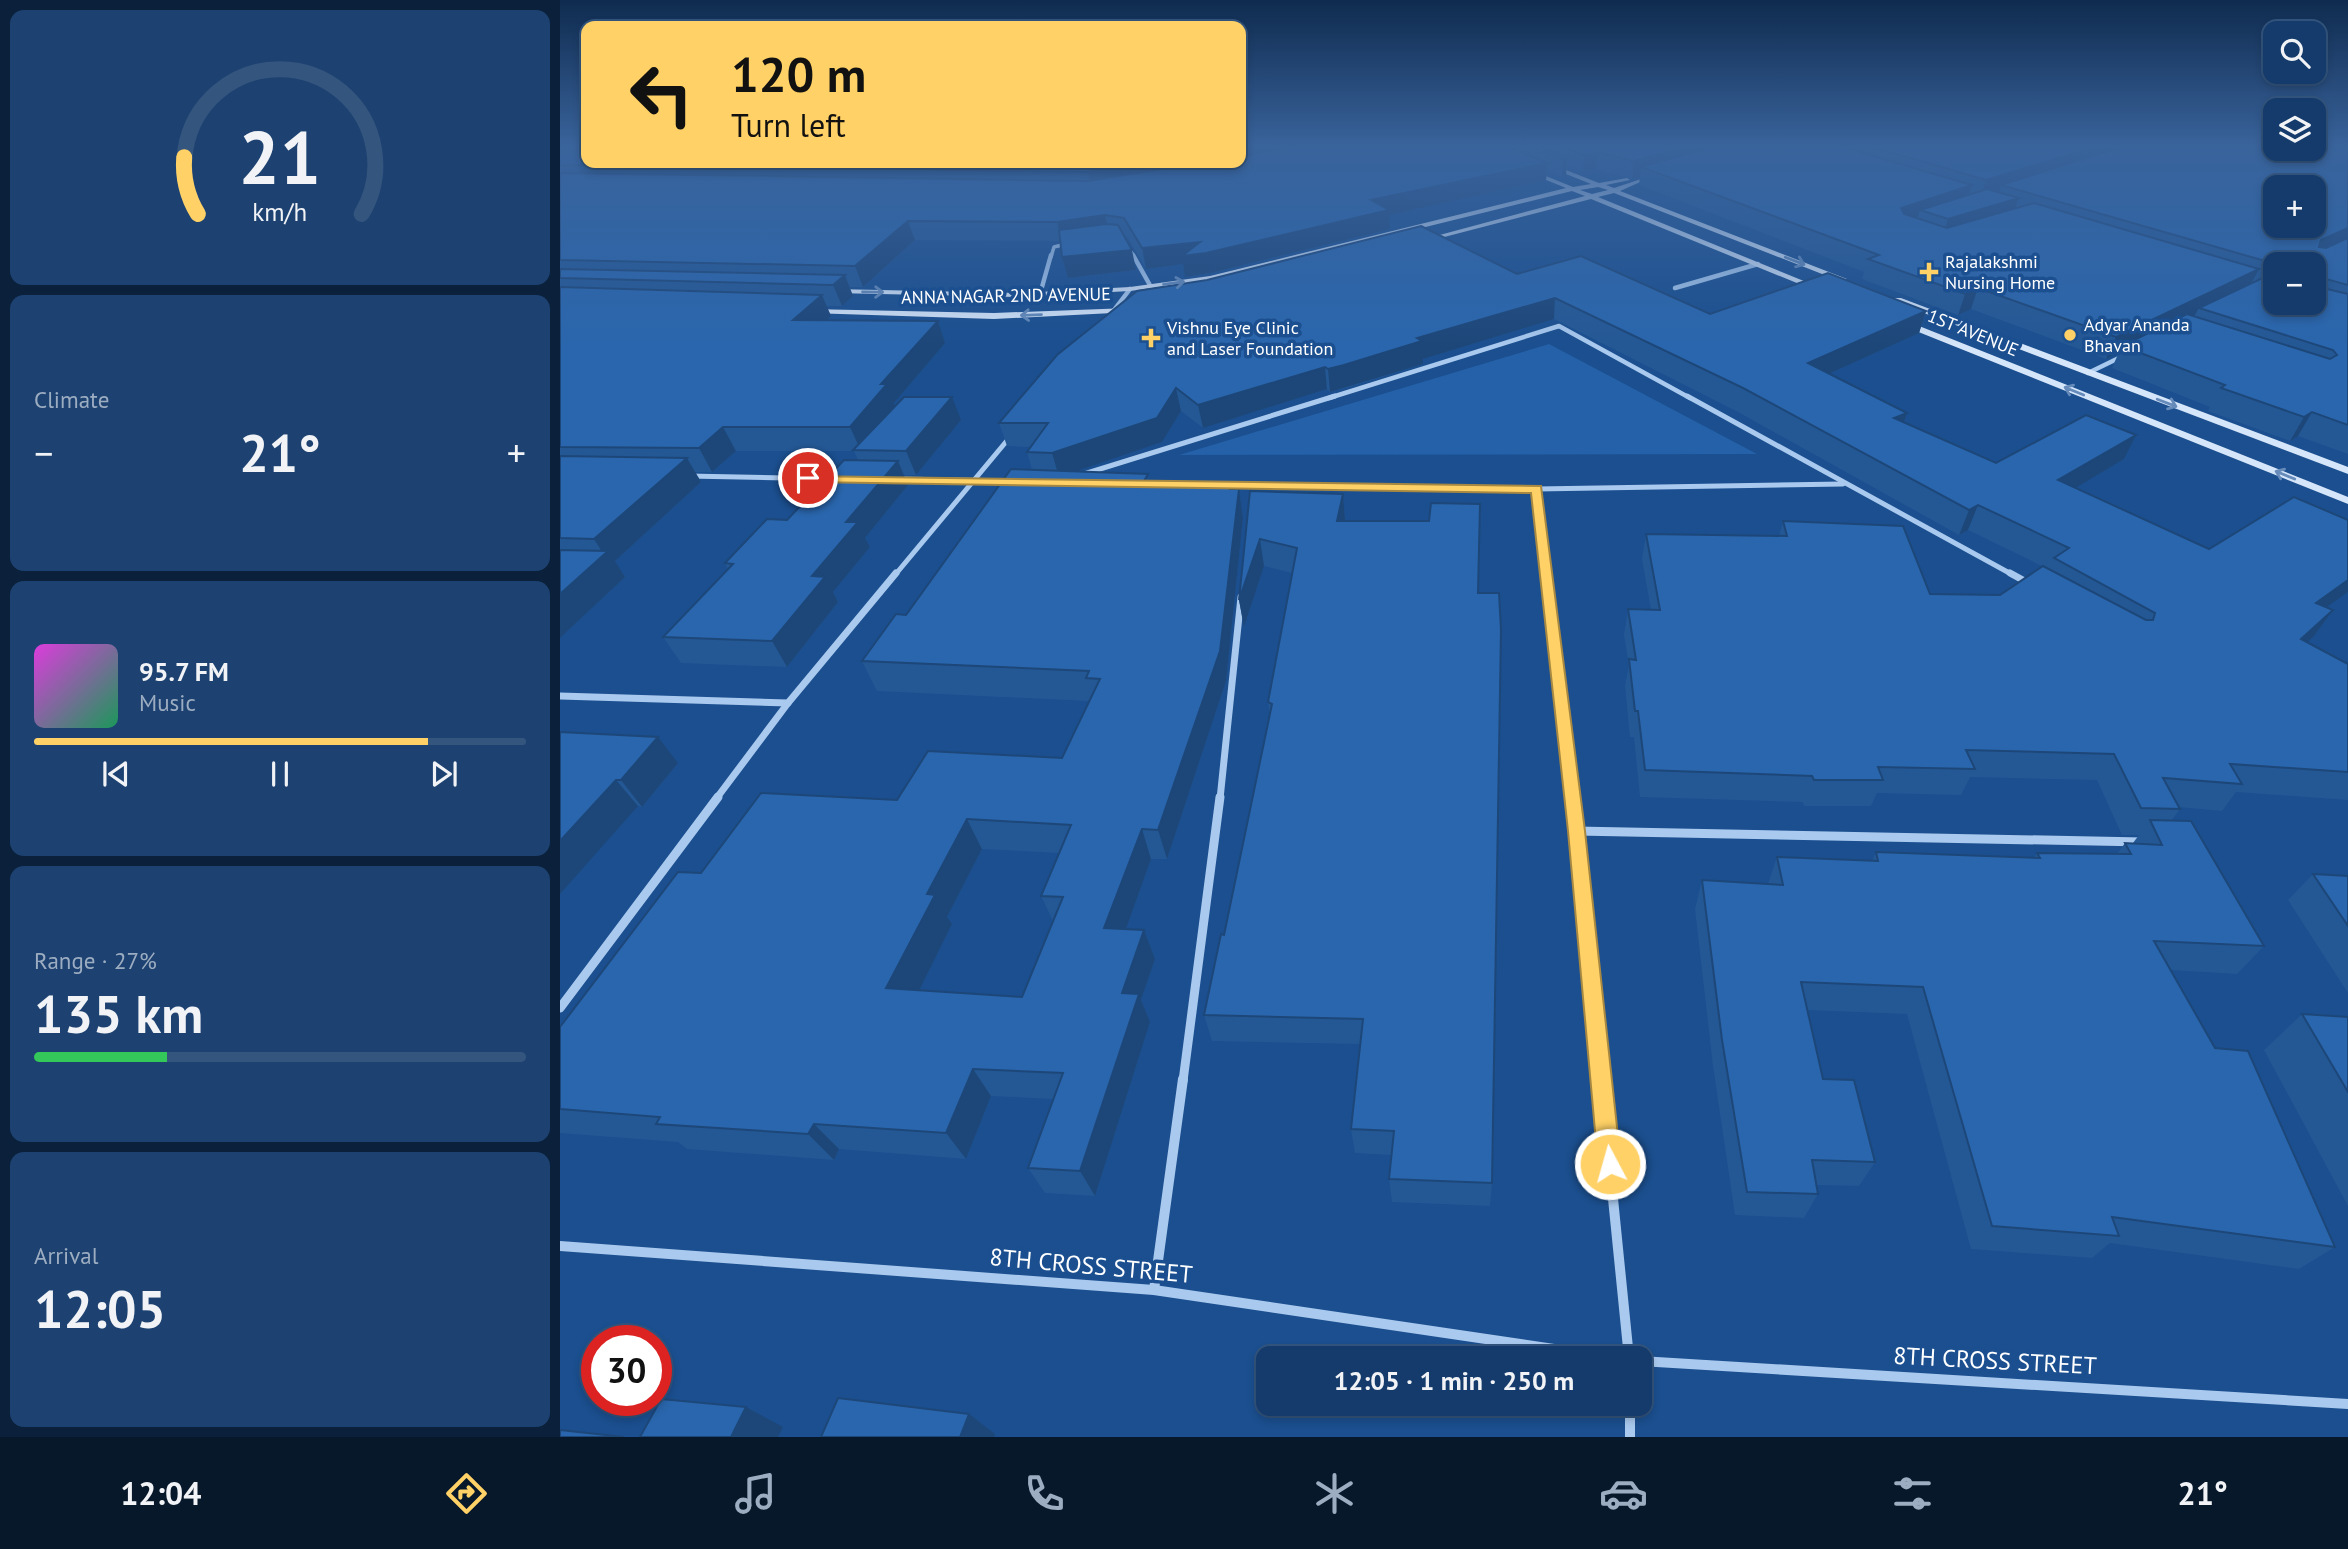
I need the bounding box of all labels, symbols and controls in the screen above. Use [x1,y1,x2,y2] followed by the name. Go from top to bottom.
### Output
[2263,21,2326,315] map controls
[2263,21,2326,84] button: search
[731,42,866,106] text: 120 m
[616,49,707,140] icon: left
[2263,98,2326,161] button: layers
[731,104,846,146] text: Turn left
[239,110,321,204] text: 21
[2263,175,2326,238] button: +
[253,196,307,228] text: km/h
[1945,250,2055,294] place label: Rajalakshmi Nursing Home
[2263,252,2326,315] button: −
[1783,255,1805,268] one-way arrow
[1919,262,1939,282] marker: Rajalakshmi Nursing Home
[1162,277,1184,290] one-way arrow
[901,282,1111,309] street label: ANNA NAGAR 2ND AVENUE
[861,285,884,299] one-way arrow
[1924,304,2022,361] street label: 1ST AVENUE
[1020,309,1043,322] one-way arrow
[2084,313,2190,357] place label: Adyar Ananda Bhavan
[1166,316,1333,360] place label: Vishnu Eye Clinic and Laser Foundation
[2062,327,2078,343] marker: Adyar Ananda Bhavan
[1141,328,1161,348] marker: Vishnu Eye Clinic and Laser Foundation
[2063,383,2085,396] one-way arrow
[34,385,109,414] text: Climate
[2156,398,2178,410] one-way arrow
[239,419,321,486] text: 21°
[34,428,53,477] text: −
[507,428,526,477] text: +
[778,448,838,508] pin
[789,459,827,497] icon: arrive
[2274,468,2296,481] one-way arrow
[139,655,229,688] text: 95.7 FM
[139,688,196,717] text: Music
[97,755,135,793] icon: previous
[261,755,299,793] icon: pause
[425,755,463,793] icon: next
[34,946,157,975] text: Range · 27%
[34,980,203,1047] text: 135 km
[1573,1127,1647,1201] position arrow
[34,1241,98,1270] text: Arrival
[988,1241,1194,1290] street label: 8TH CROSS STREET
[34,1275,166,1342] text: 12:05
[581,1325,672,1416] speed limit sign: 30
[1893,1340,2097,1381] street label: 8TH CROSS STREET
[1334,1364,1574,1397] text: 12:05 · 1 min · 250 m
[442,1469,491,1518] icon: directions
[731,1469,780,1518] icon: music
[1020,1469,1069,1518] icon: phone
[1310,1469,1359,1518] icon: climate
[1599,1469,1648,1518] icon: car
[1888,1469,1937,1518] icon: filters
[120,1472,201,1514] text: 12:04
[2178,1472,2228,1514] text: 21°

